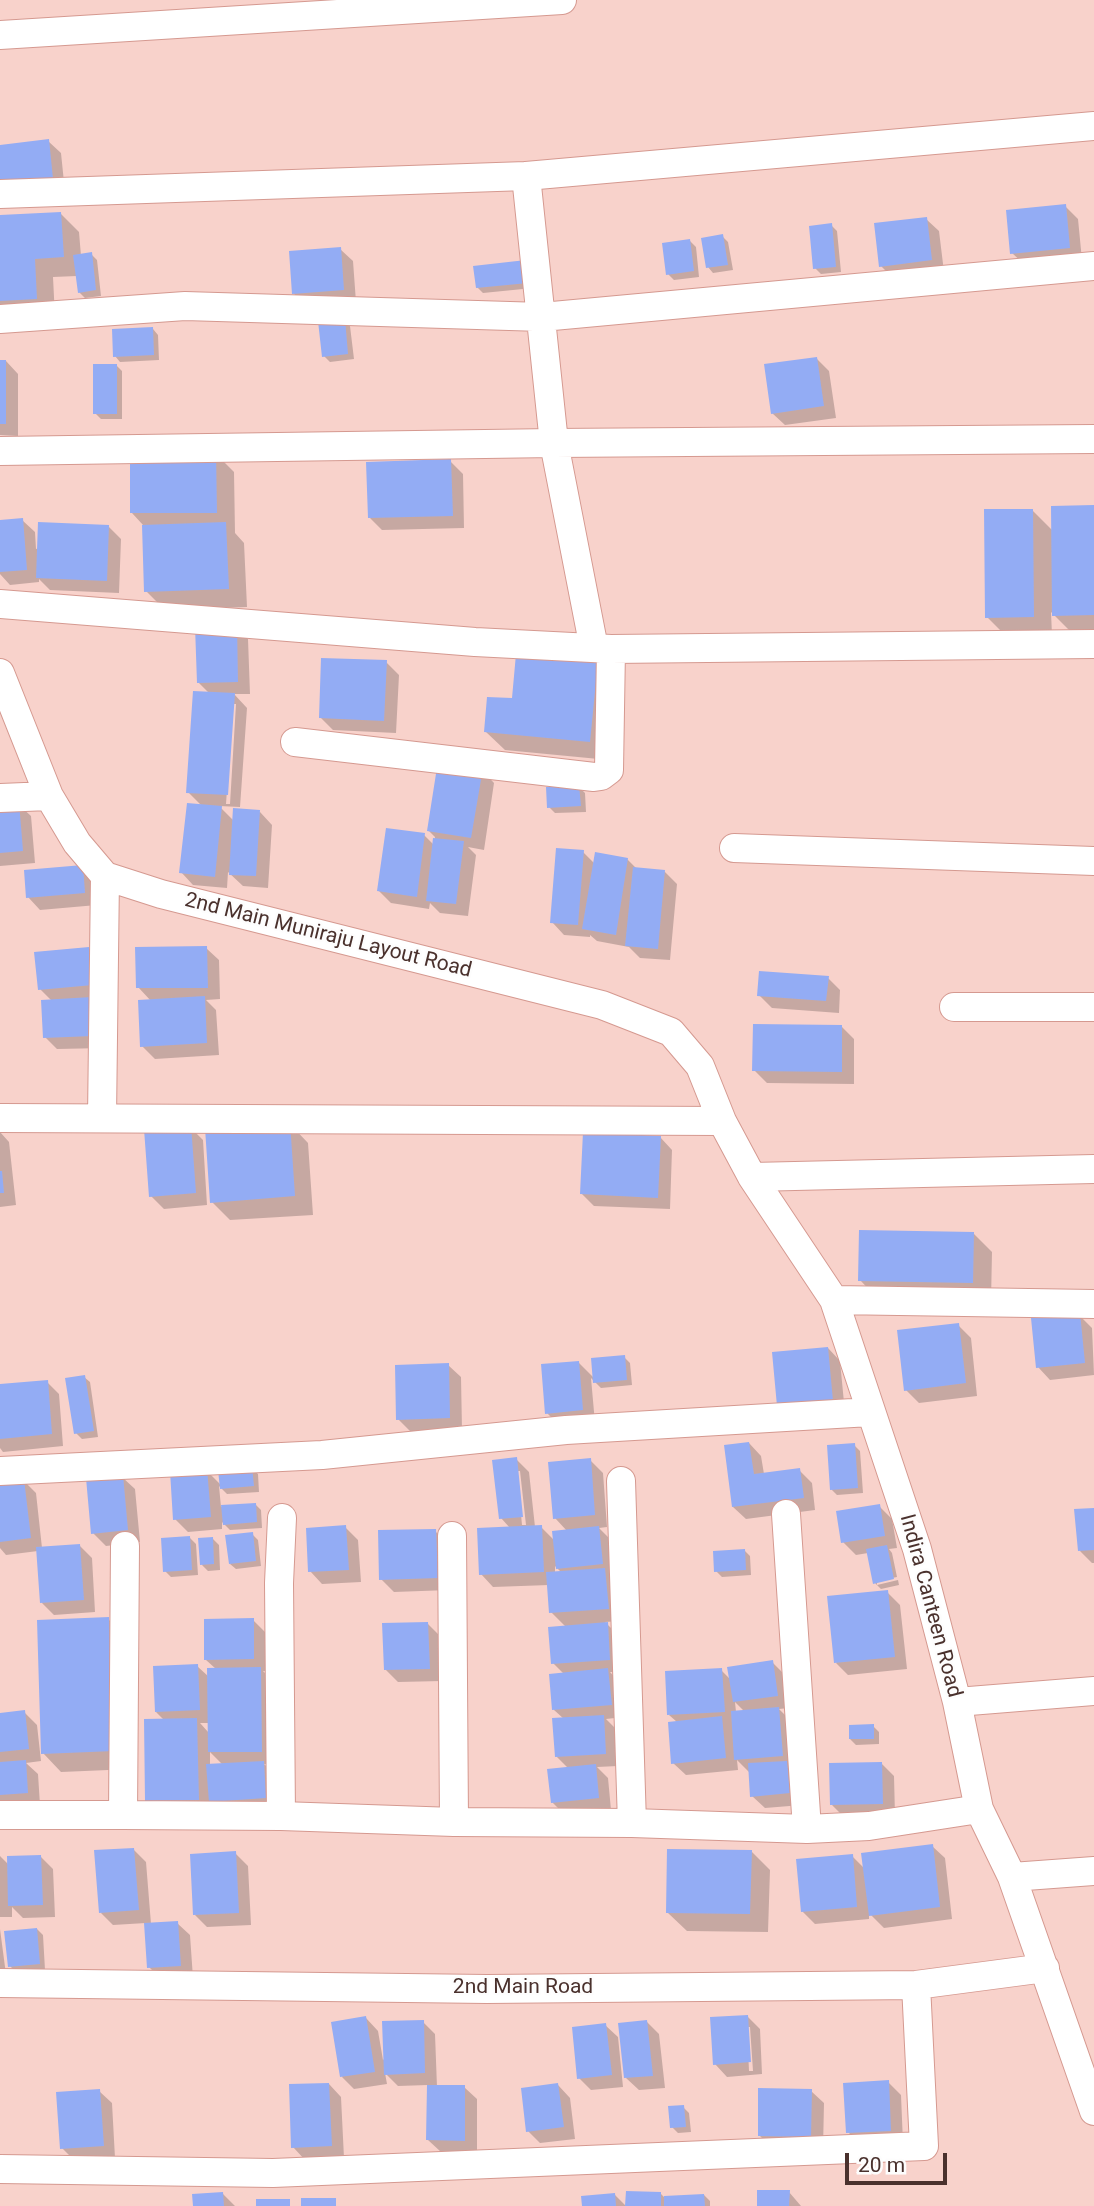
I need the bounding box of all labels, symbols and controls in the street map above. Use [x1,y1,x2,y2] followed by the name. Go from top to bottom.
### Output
[182,888,474,984] street label: 2nd Main Muniraju Layout Road
[893,1512,967,1700] street label: Indira Canteen Road
[453,1975,593,2001] street label: 2nd Main Road
[849,2140,950,2184] scale bar
[858,2153,905,2177] text: 20 m

